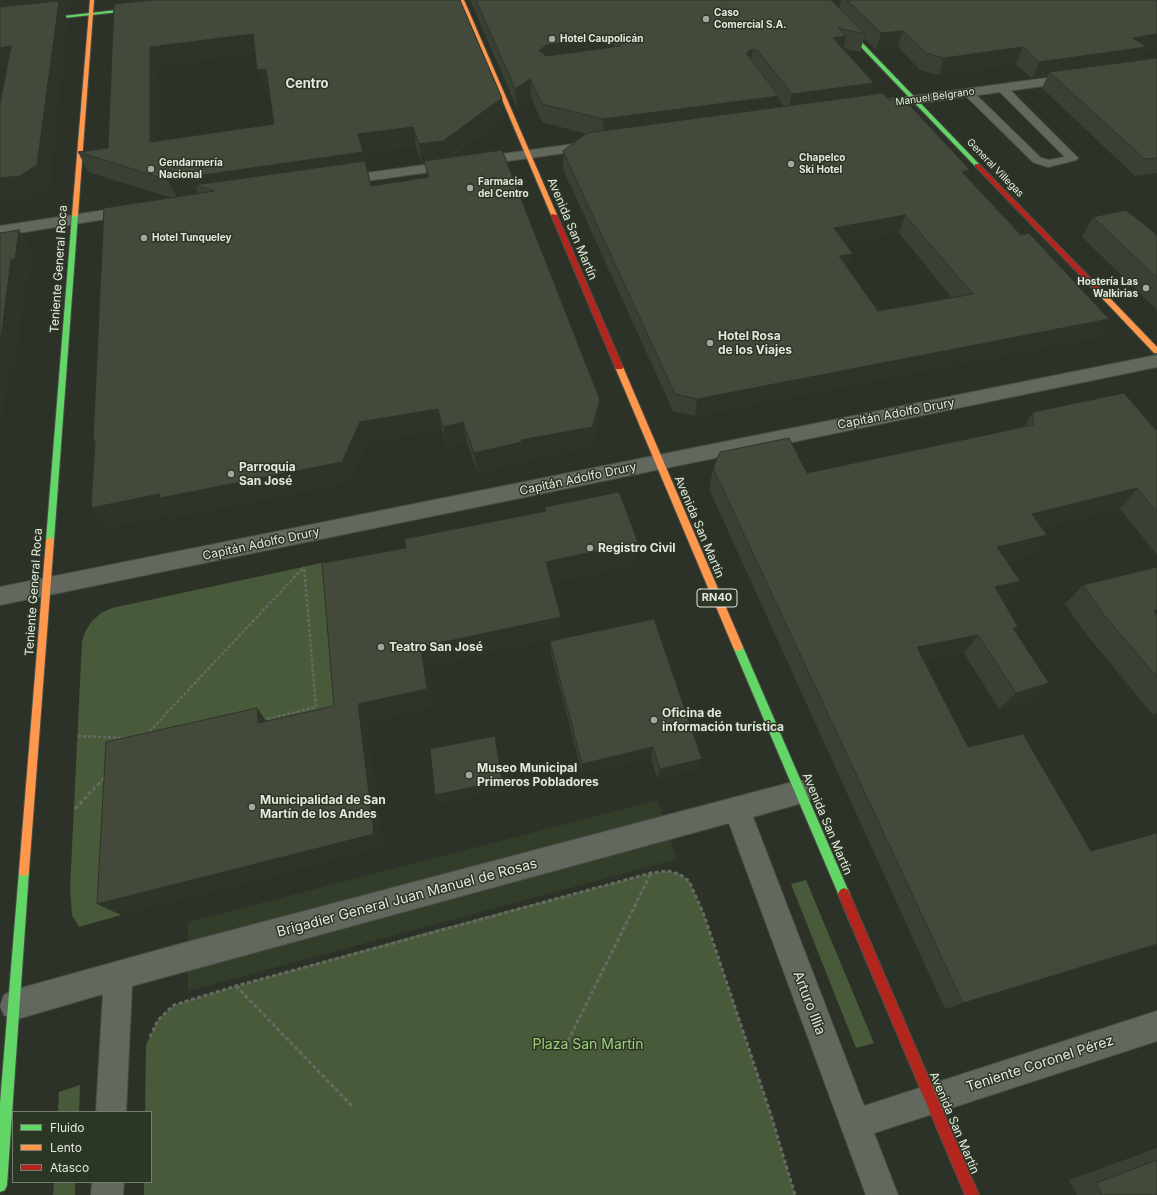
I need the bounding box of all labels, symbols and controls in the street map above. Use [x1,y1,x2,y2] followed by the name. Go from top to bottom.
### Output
[714,7,787,30] place label: Caso Comercial S.A.
[701,14,711,24] marker: Caso Comercial S.A.
[560,33,644,45] place label: Hotel Caupolicán
[547,34,557,44] marker: Hotel Caupolicán
[285,76,329,92] district label: Centro
[895,86,975,108] street label: Manuel Belgrano
[964,136,1026,200] street label: General Villegas
[799,152,845,176] place label: Chapelco Ski Hotel
[159,157,223,180] place label: Gendarmería Nacional
[786,159,796,169] marker: Chapelco Ski Hotel
[146,164,156,174] marker: Gendarmería Nacional
[478,176,529,200] place label: Farmacia del Centro
[544,176,600,282] street label: Avenida San Martín
[465,183,475,193] marker: Farmacia del Centro
[47,205,71,333] street label: Teniente General Roca
[152,232,232,244] place label: Hotel Tunqueley
[139,233,149,243] marker: Hotel Tunqueley
[1077,276,1138,300] place label: Hostería Las Walkirias
[1141,283,1151,293] marker: Hostería Las Walkirias
[718,329,792,357] place label: Hotel Rosa de los Viajes
[705,338,715,348] marker: Hotel Rosa de los Viajes
[836,396,956,432] street label: Capitán Adolfo Drury
[239,460,296,488] place label: Parroquia San José
[518,460,638,498] street label: Capitán Adolfo Drury
[226,469,236,479] marker: Parroquia San José
[671,474,727,580] street label: Avenida San Martín
[201,525,321,563] street label: Capitán Adolfo Drury
[22,528,46,656] street label: Teniente General Roca
[598,541,675,555] place label: Registro Civil
[585,543,595,553] marker: Registro Civil
[697,589,737,607] road number: RN40
[389,640,483,654] place label: Teatro San José
[376,642,386,652] marker: Teatro San José
[662,706,784,734] place label: Oficina de información turística
[649,715,659,725] marker: Oficina de información turística
[477,761,599,789] place label: Museo Municipal Primeros Pobladores
[464,770,474,780] marker: Museo Municipal Primeros Pobladores
[799,771,855,877] street label: Avenida San Martín
[260,793,386,821] place label: Municipalidad de San Martín de los Andes
[247,802,257,812] marker: Municipalidad de San Martín de los Andes
[275,855,539,941] street label: Brigadier General Juan Manuel de Rosas
[789,969,829,1037] street label: Arturo Illia
[964,1032,1116,1096] street label: Teniente Coronel Pérez
[532,1037,644,1053] park label: Plaza San Martín
[926,1070,982,1176] street label: Avenida San Martín
[12,1111,152,1183] legend
[50,1120,85,1135] text: Fluido
[50,1140,82,1155] text: Lento
[50,1160,89,1175] text: Atasco

